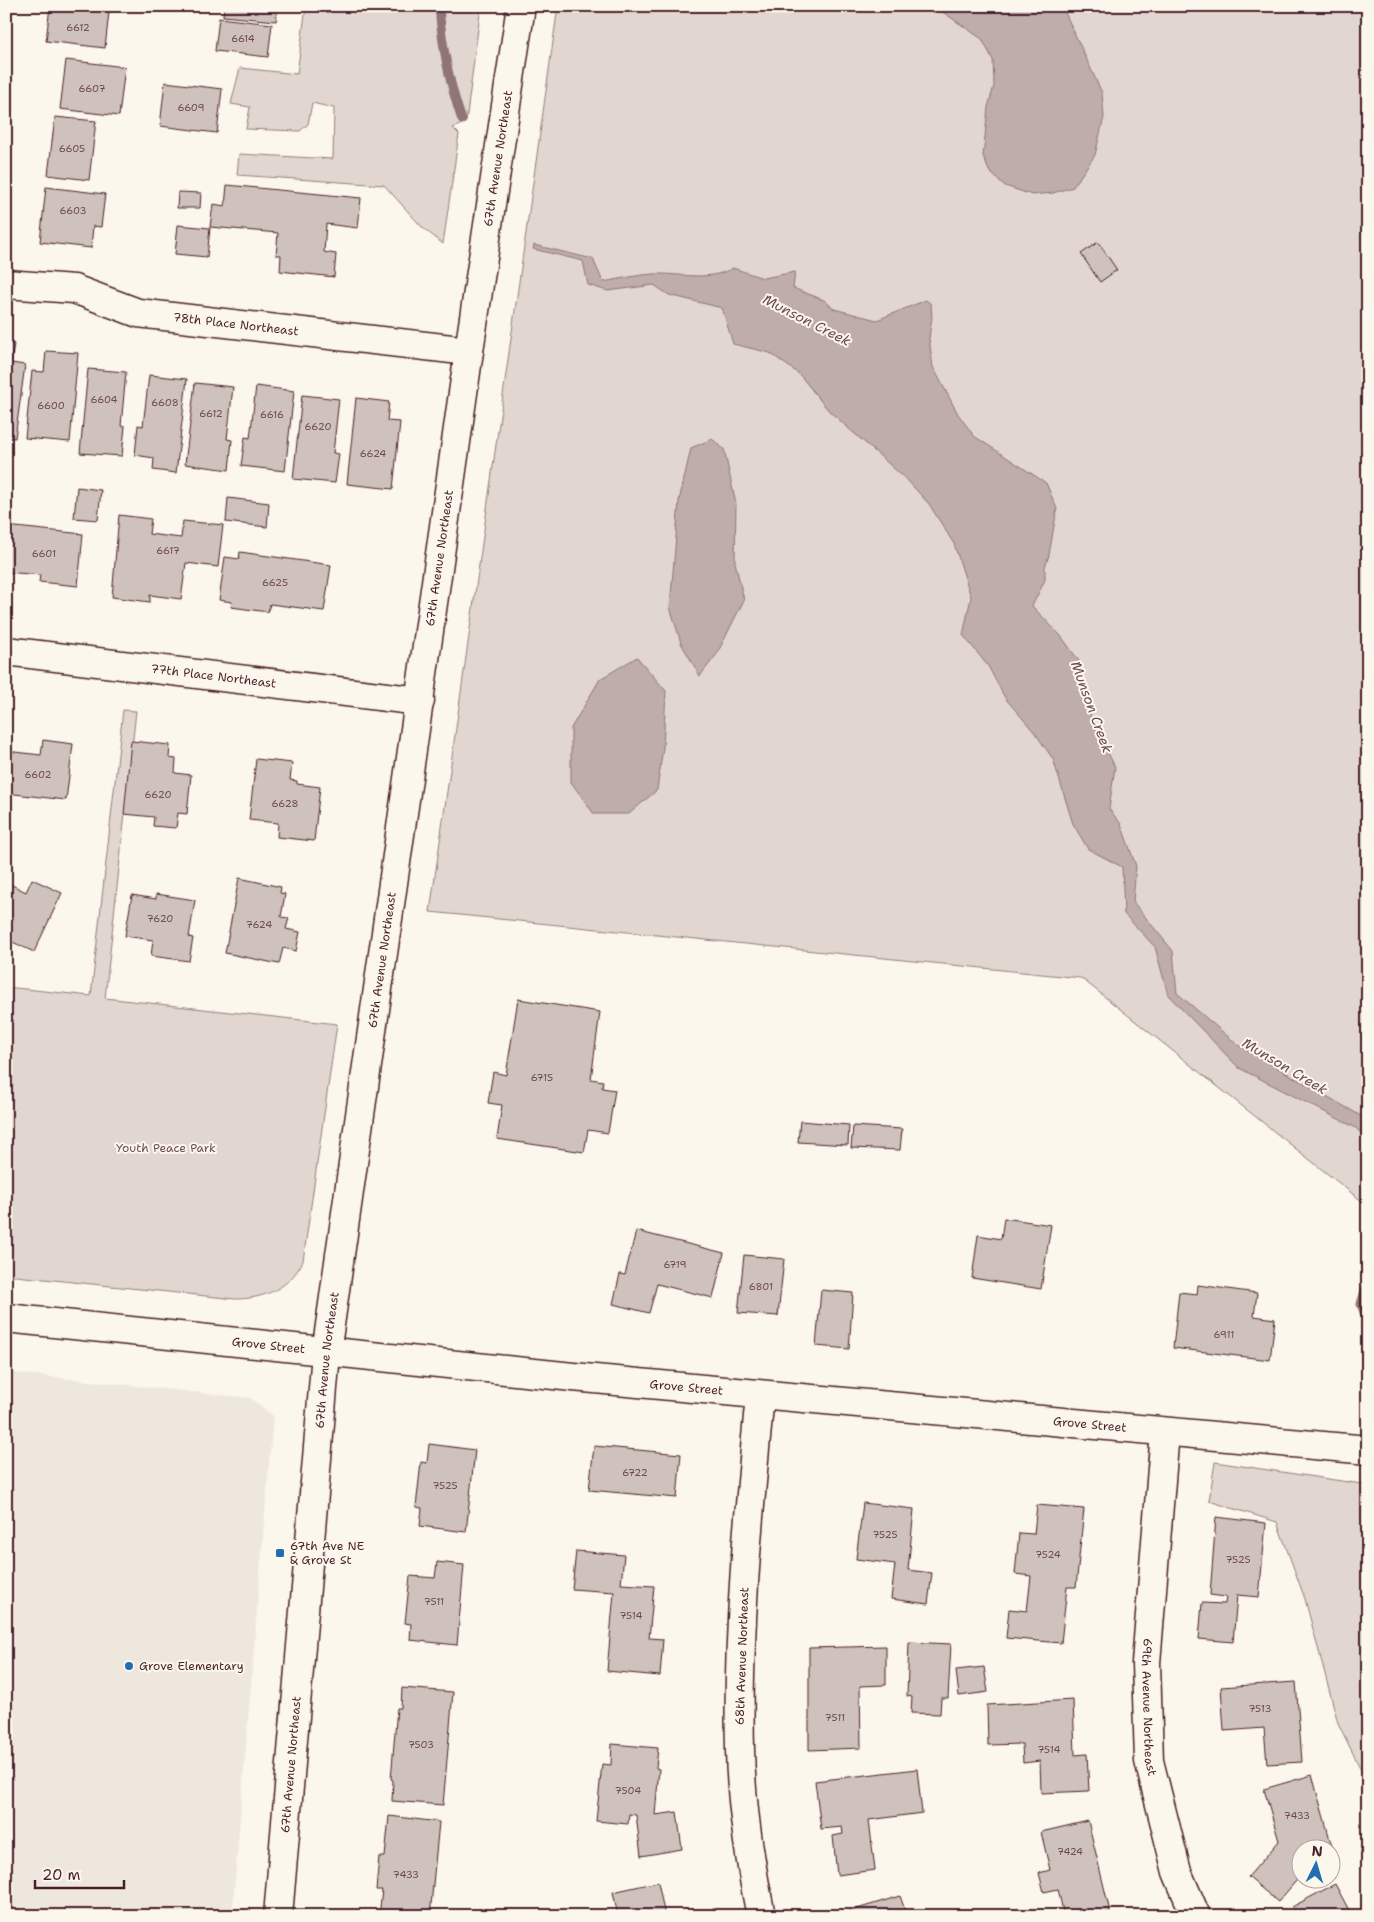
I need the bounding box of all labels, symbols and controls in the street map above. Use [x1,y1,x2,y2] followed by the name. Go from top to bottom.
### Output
[66,21,90,34] house number: 6612
[231,32,255,45] house number: 6614
[79,82,105,95] house number: 6607
[480,89,516,227] street label: 67th Avenue Northeast
[177,101,205,114] house number: 6609
[59,142,85,155] house number: 6605
[60,204,86,217] house number: 6603
[760,290,854,350] water label: Munson Creek
[172,309,300,339] street label: 78th Place Northeast
[90,393,118,406] house number: 6604
[151,396,179,409] house number: 6608
[37,399,65,412] house number: 6600
[199,407,223,420] house number: 6612
[260,408,284,421] house number: 6616
[305,420,331,433] house number: 6620
[360,447,386,460] house number: 6624
[422,489,457,627] street label: 67th Avenue Northeast
[156,544,180,557] house number: 6617
[32,547,56,560] house number: 6601
[262,576,288,589] house number: 6625
[1067,659,1117,755] water label: Munson Creek
[150,661,277,692] street label: 77th Place Northeast
[25,768,51,781] house number: 6602
[145,788,171,801] house number: 6620
[272,797,298,810] house number: 6628
[364,891,400,1029] street label: 67th Avenue Northeast
[147,912,173,925] house number: 7620
[246,918,272,931] house number: 7624
[1239,1033,1331,1099] water label: Munson Creek
[531,1071,553,1084] house number: 6715
[116,1140,216,1156] park label: Youth Peace Park
[663,1258,687,1271] house number: 6719
[749,1280,773,1293] house number: 6801
[312,1291,343,1429] street label: 67th Avenue Northeast
[1214,1328,1234,1341] house number: 6911
[231,1334,306,1357] street label: Grove Street
[649,1376,724,1399] street label: Grove Street
[1052,1413,1127,1436] street label: Grove Street
[622,1466,648,1479] house number: 6722
[432,1479,458,1492] house number: 7525
[872,1528,898,1541] house number: 7525
[290,1538,364,1568] place label: 67th Ave NE & Grove St
[274,1547,286,1559] marker: 67th Ave NE & Grove St
[1035,1548,1061,1561] house number: 7524
[1225,1553,1251,1566] house number: 7525
[732,1587,752,1725] street label: 68th Avenue Northeast
[424,1595,444,1608] house number: 7511
[619,1609,643,1622] house number: 7514
[1138,1638,1160,1778] street label: 69th Avenue Northeast
[139,1658,244,1674] place label: Grove Elementary
[123,1660,135,1672] marker: Grove Elementary
[277,1695,305,1834] street label: 67th Avenue Northeast
[1248,1702,1272,1715] house number: 7513
[825,1711,845,1724] house number: 7511
[408,1738,434,1751] house number: 7503
[1037,1743,1061,1756] house number: 7514
[615,1784,641,1797] house number: 7504
[1284,1809,1310,1822] house number: 7433
[1292,1840,1342,1890] north arrow
[1311,1842,1323,1860] text: N
[1057,1845,1083,1858] house number: 7424
[35,1857,124,1889] scale bar
[42,1865,81,1885] text: 20 m
[393,1868,419,1881] house number: 7433

